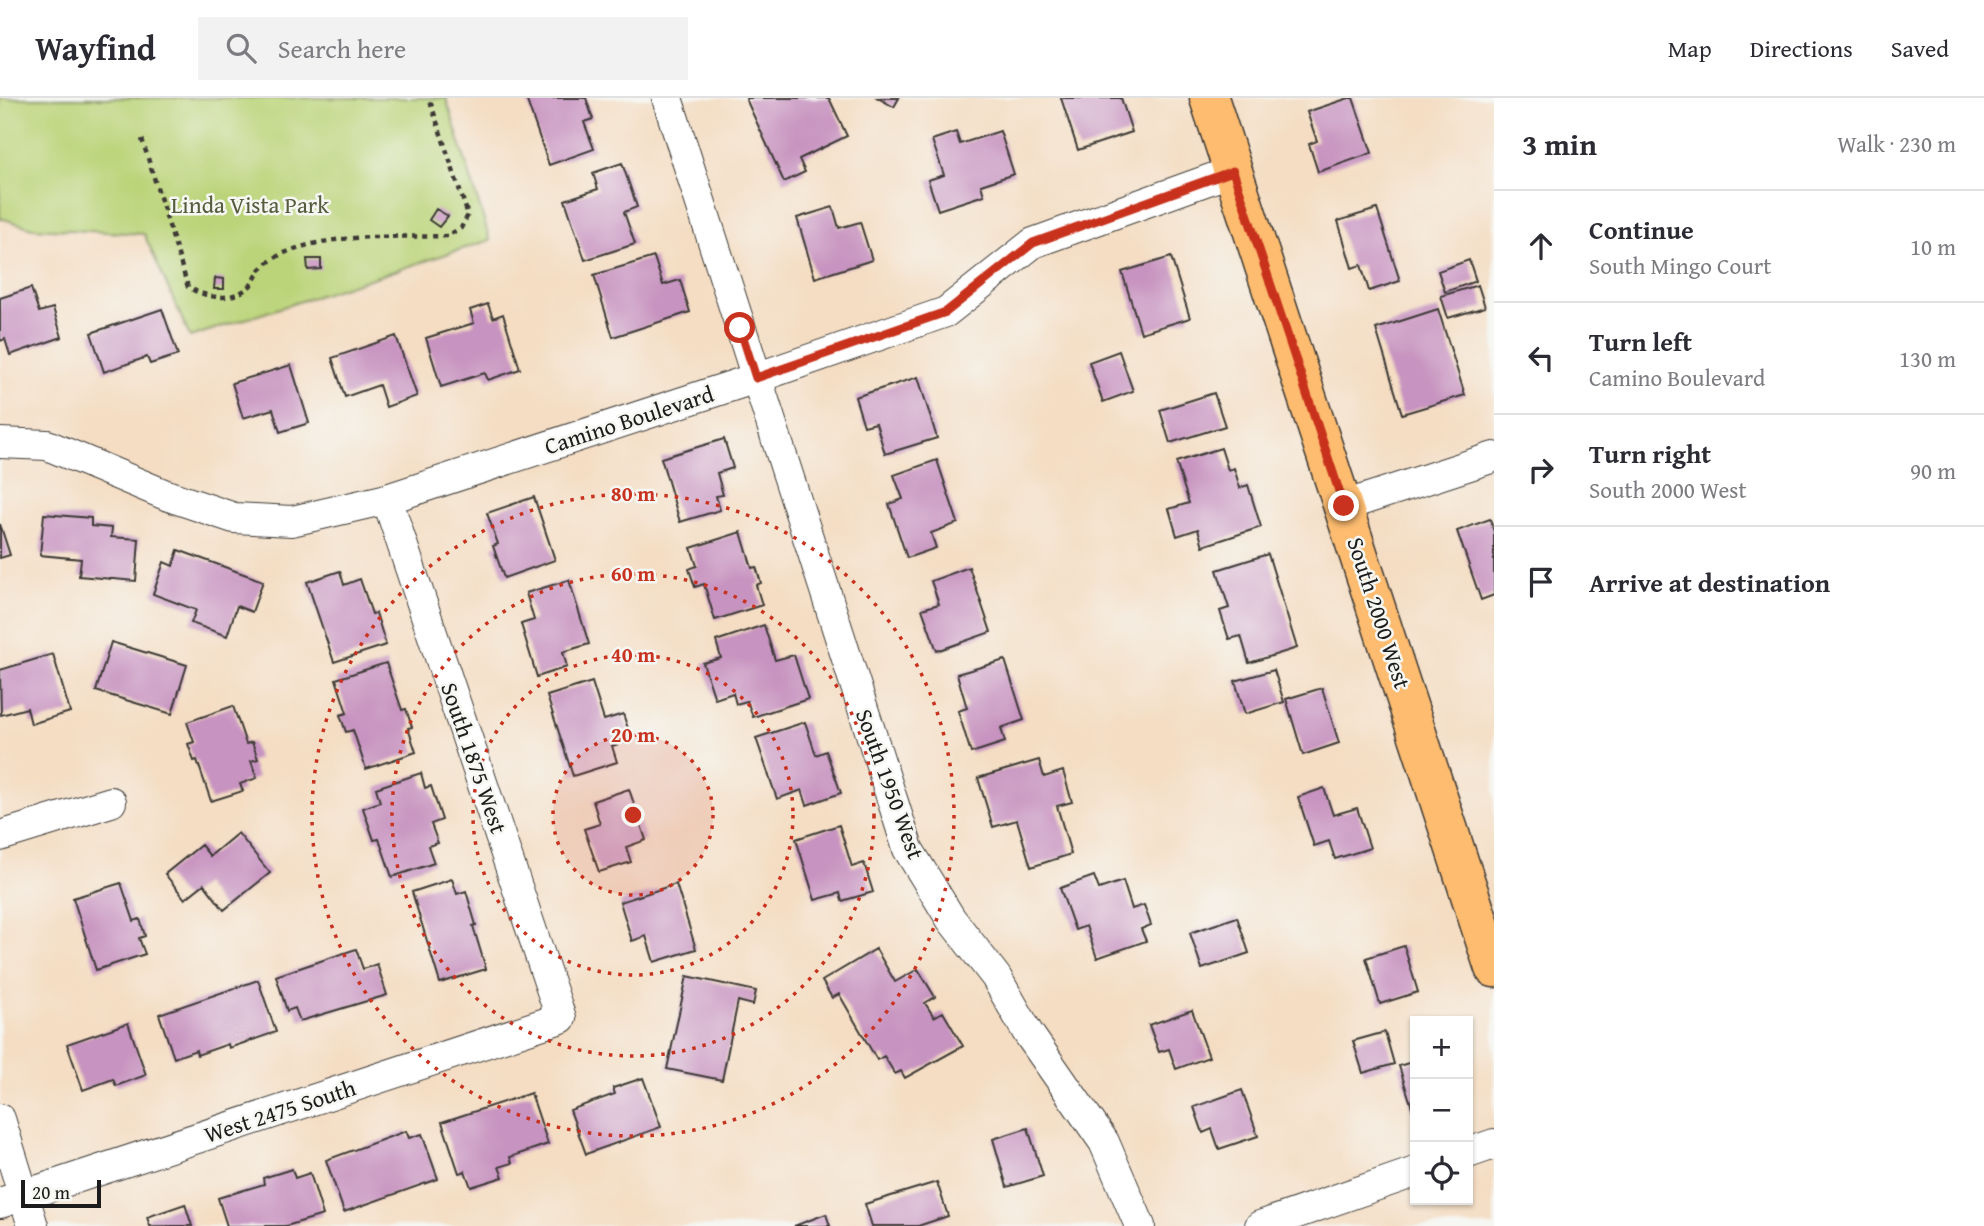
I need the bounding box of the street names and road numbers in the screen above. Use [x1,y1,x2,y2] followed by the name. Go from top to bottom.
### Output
[540,376,718,462] street label: Camino Boulevard
[1339,533,1420,693] street label: South 2000 West
[433,678,516,838] street label: South 1875 West
[848,704,933,864] street label: South 1950 West
[200,1070,360,1151] street label: West 2475 South

